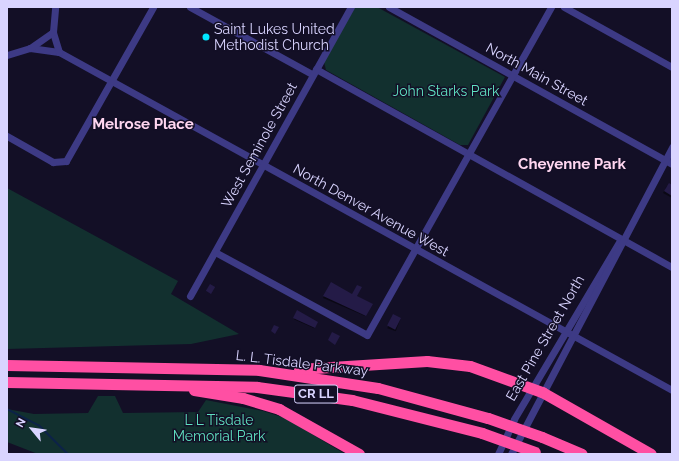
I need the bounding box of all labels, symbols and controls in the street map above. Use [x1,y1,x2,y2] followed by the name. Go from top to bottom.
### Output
[214,21,335,54] place label: Saint Lukes United Methodist Church
[201,32,211,42] marker: Saint Lukes United Methodist Church
[483,39,591,109] street label: North Main Street
[218,79,300,211] street label: West Seminole Street
[393,83,499,99] park label: John Starks Park
[92,116,194,134] district label: Melrose Place
[518,156,626,174] district label: Cheyenne Park
[290,160,452,260] street label: North Denver Avenue West
[502,272,588,404] street label: East Pine Street North
[235,347,369,379] street label: L. L. Tisdale Parkway
[294,383,338,405] road number: CR LL
[12,409,52,449] north arrow
[172,412,266,444] park label: L L Tisdale Memorial Park
[13,416,29,430] text: N

